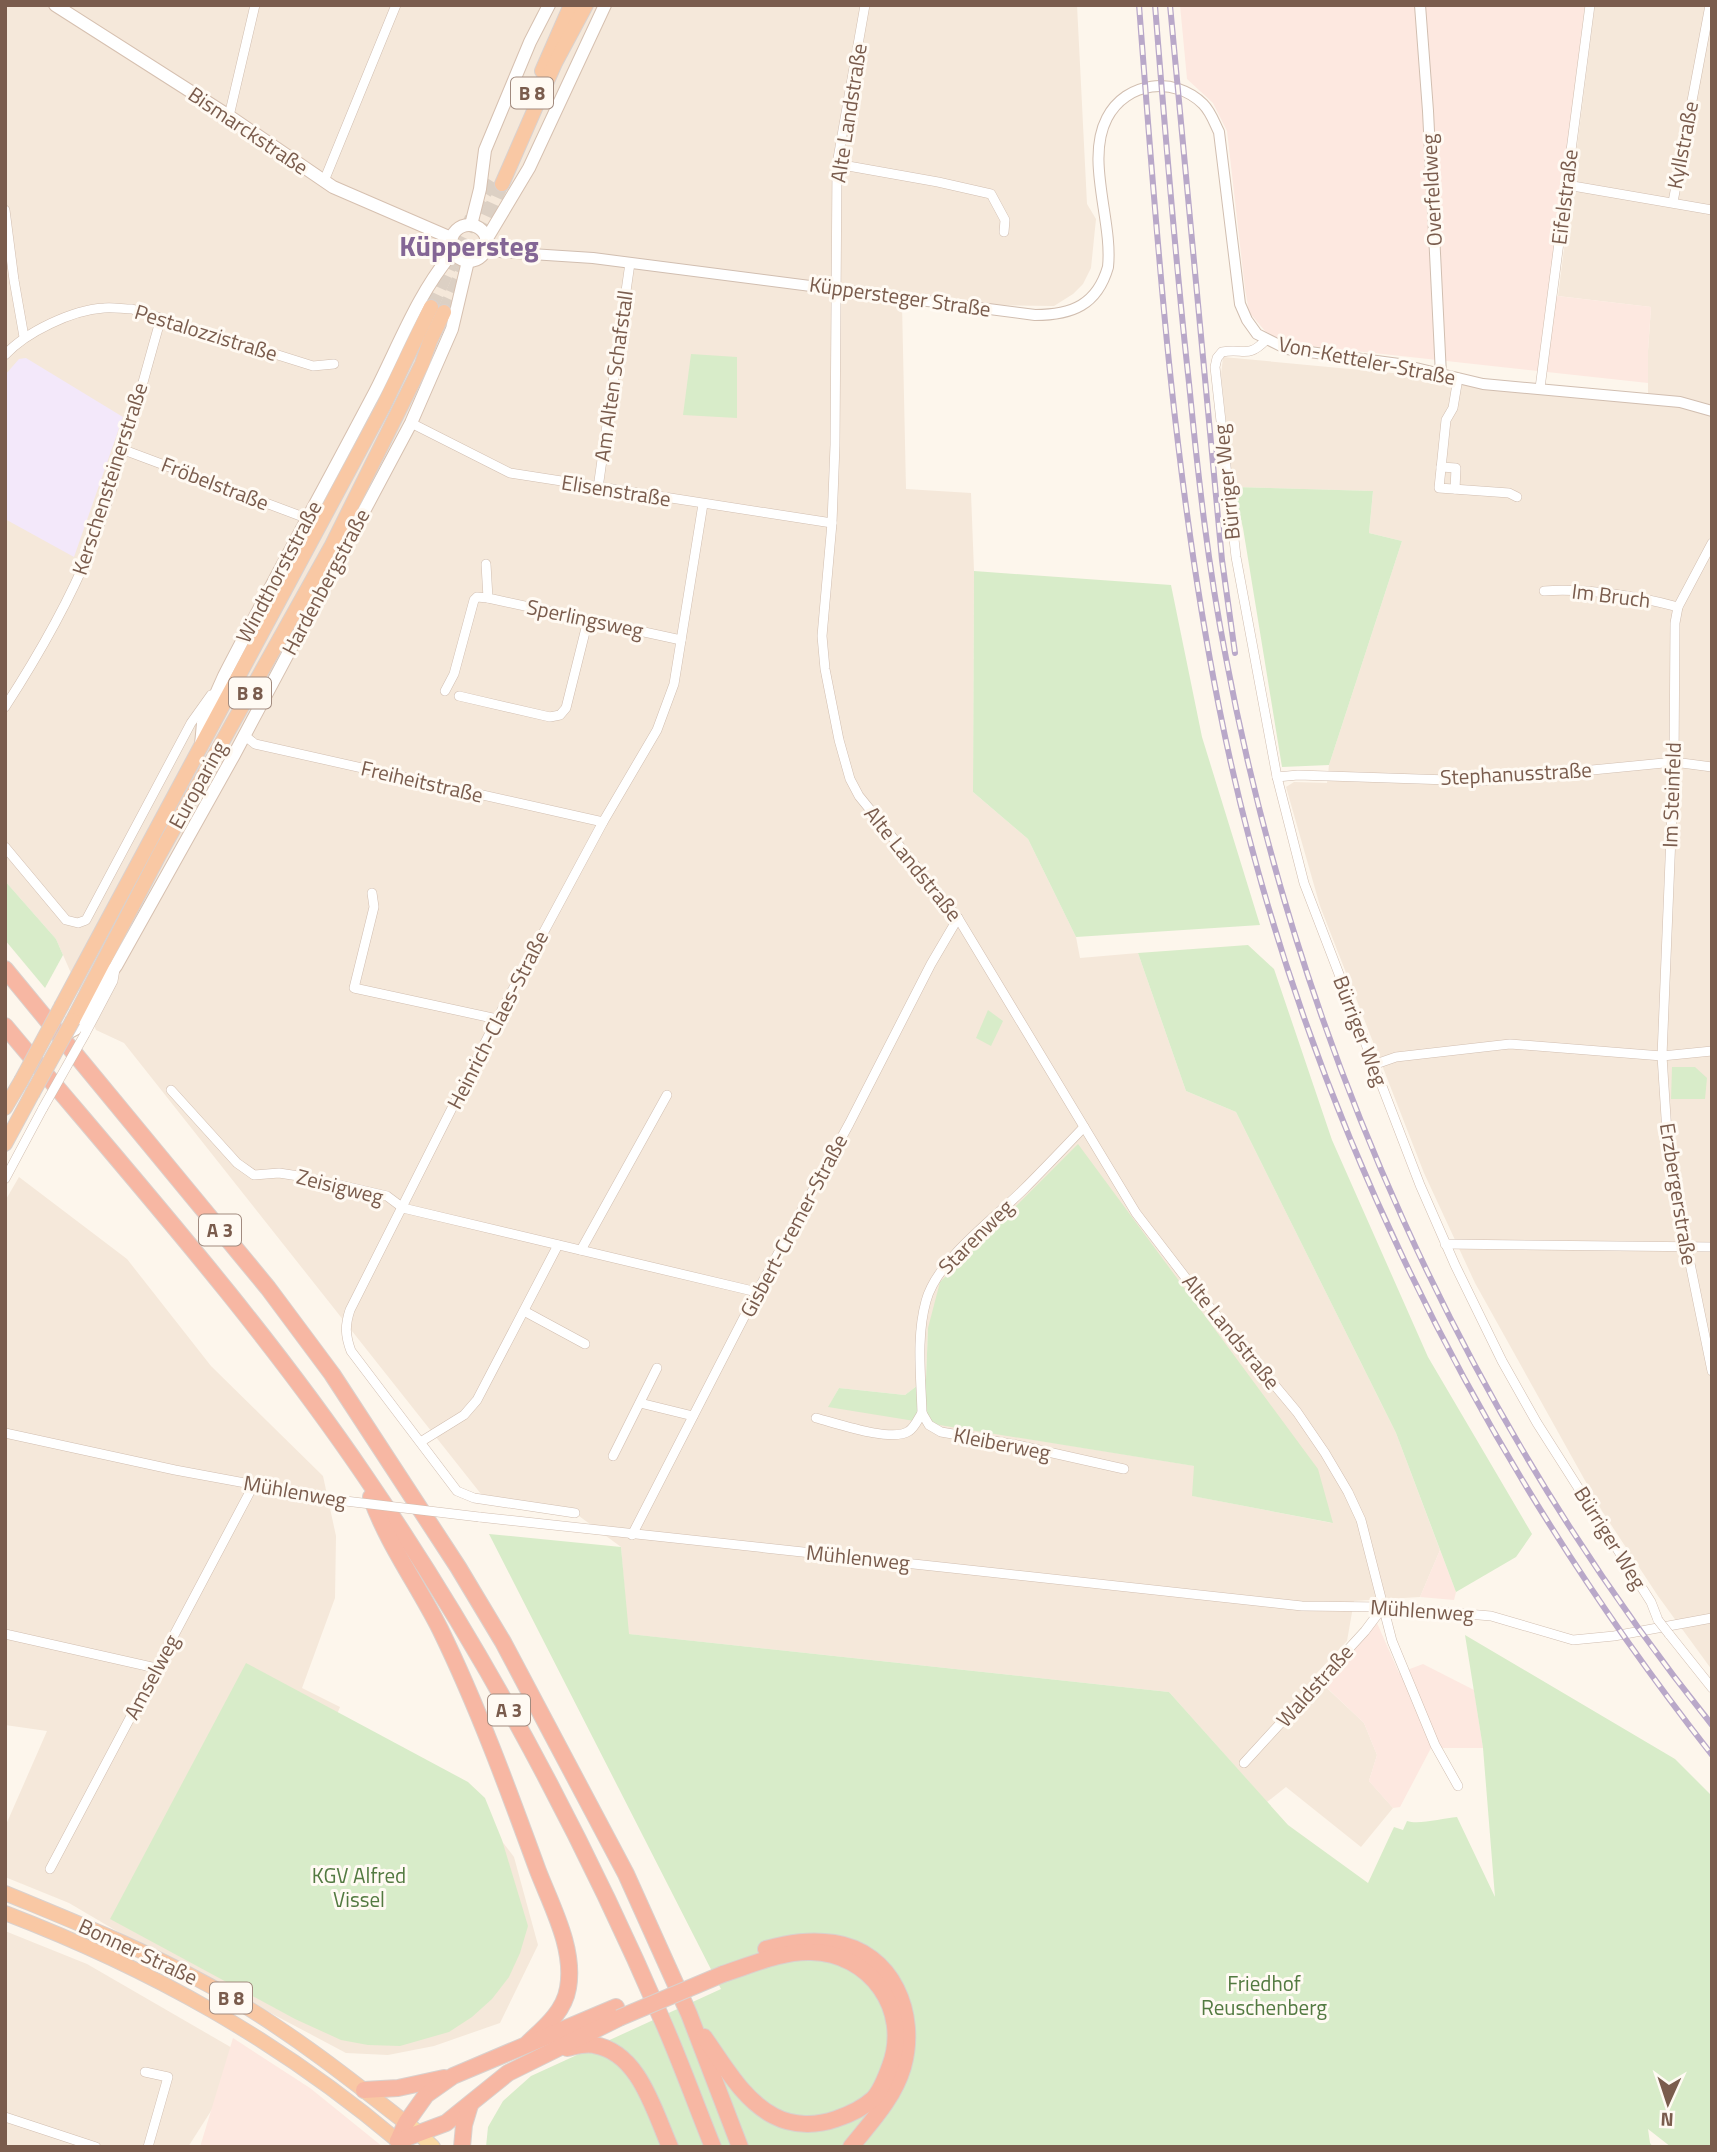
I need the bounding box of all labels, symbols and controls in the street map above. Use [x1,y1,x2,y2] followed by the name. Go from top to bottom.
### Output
[821,41,875,185] street label: Alte Landstraße
[182,78,315,182] street label: Bismarckstraße
[511,78,553,108] road number: B 8
[1658,98,1706,191] street label: Kyllstraße
[1412,133,1450,247] street label: Overfeldweg
[1542,147,1586,246] street label: Eifelstraße
[399,224,539,267] district label: Küppersteg
[807,267,993,325] street label: Küppersteger Straße
[585,288,641,464] street label: Am Alten Schafstall
[131,295,282,369] street label: Pestalozzistraße
[1276,327,1459,393] street label: Von-Ketteler-Straße
[63,378,155,579] street label: Kerschensteinerstraße
[1204,423,1248,542] street label: Bürriger Weg
[157,448,274,518] street label: Fröbelstraße
[559,466,673,514] street label: Elisenstraße
[227,495,329,648] street label: Windthorststraße
[273,503,377,660] street label: Hardenbergstraße
[1570,574,1652,616] street label: Im Bruch
[524,590,647,646] street label: Sperlingsweg
[229,678,271,708] road number: B 8
[160,734,235,834] street label: Europaring
[1653,742,1689,848] street label: Im Steinfeld
[358,751,486,811] street label: Freiheitstraße
[1439,753,1593,793] street label: Stephanusstraße
[857,799,970,928] street label: Alte Landstraße
[438,925,556,1114] street label: Heinrich-Claes-Straße
[1325,971,1397,1091] street label: Bürriger Weg
[1652,1120,1706,1267] street label: Erzbergerstraße
[731,1128,855,1323] street label: Gisbert-Cremer-Straße
[293,1160,387,1212] street label: Zeisigweg
[930,1191,1020,1281] street label: Starenweg
[199,1214,241,1246] road number: A 3
[1175,1267,1288,1396] street label: Alte Landstraße
[951,1418,1054,1468] street label: Kleiberweg
[241,1466,349,1516] street label: Mühlenweg
[1567,1480,1655,1595] street label: Bürriger Weg
[805,1536,912,1578] street label: Mühlenweg
[1369,1590,1475,1630] street label: Mühlenweg
[115,1628,187,1725] street label: Amselweg
[1268,1637,1360,1734] street label: Waldstraße
[488,1694,530,1726] road number: A 3
[312,1859,406,1915] park label: KGV Alfred Vissel
[74,1910,203,1993] street label: Bonner Straße
[1201,1967,1327,2023] park label: Friedhof Reuschenberg
[210,1982,252,2014] road number: B 8
[1633,2068,1703,2138] north arrow
[1660,2106,1674,2135] text: N

